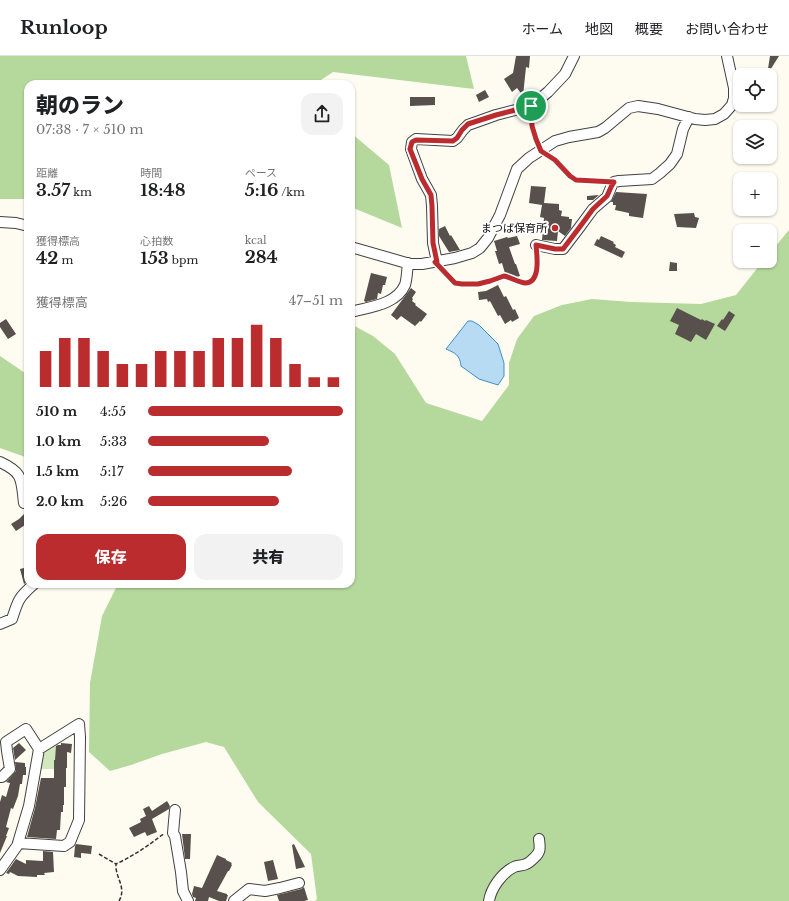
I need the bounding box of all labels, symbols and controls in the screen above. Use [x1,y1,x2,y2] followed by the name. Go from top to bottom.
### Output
[20,16,108,39] text: Runloop
[521,20,563,38] text: ホーム
[585,20,613,38] text: 地図
[635,20,663,38] text: 概要
[685,20,769,38] text: お問い合わせ
[733,68,777,268] map controls
[733,68,777,112] button: locate
[514,89,548,123] pin
[36,92,124,119] text: 朝のラン
[301,93,343,135] button: share
[520,95,542,117] icon: arrive
[733,120,777,164] button: layers
[36,121,143,138] text: 07:38 · 7 × 510 m
[36,166,58,180] text: 距離
[140,166,162,180] text: 時間
[245,166,277,180] text: ペース
[733,172,777,216] button: +
[36,180,70,201] text: 3.57
[140,180,185,201] text: 18:48
[245,180,278,201] text: 5:16
[70,185,92,199] text: km
[278,185,305,199] text: /km
[481,221,548,235] place label: まつば保育所
[550,223,560,233] marker: まつば保育所
[733,224,777,268] button: −
[245,233,267,247] text: kcal
[36,234,80,248] text: 獲得標高
[140,234,173,248] text: 心拍数
[245,247,278,268] text: 284
[36,248,58,269] text: 42
[140,248,169,269] text: 153
[58,253,73,267] text: m
[169,253,198,267] text: bpm
[289,292,343,309] text: 47–51 m
[36,294,88,311] text: 獲得標高
[36,403,77,420] text: 510 m
[100,403,126,420] text: 4:55
[36,433,81,450] text: 1.0 km
[100,433,127,450] text: 5:33
[36,463,79,480] text: 1.5 km
[100,463,123,480] text: 5:17
[36,493,84,510] text: 2.0 km
[100,493,127,510] text: 5:26
[36,534,186,580] button: 保存
[194,534,343,580] button: 共有

